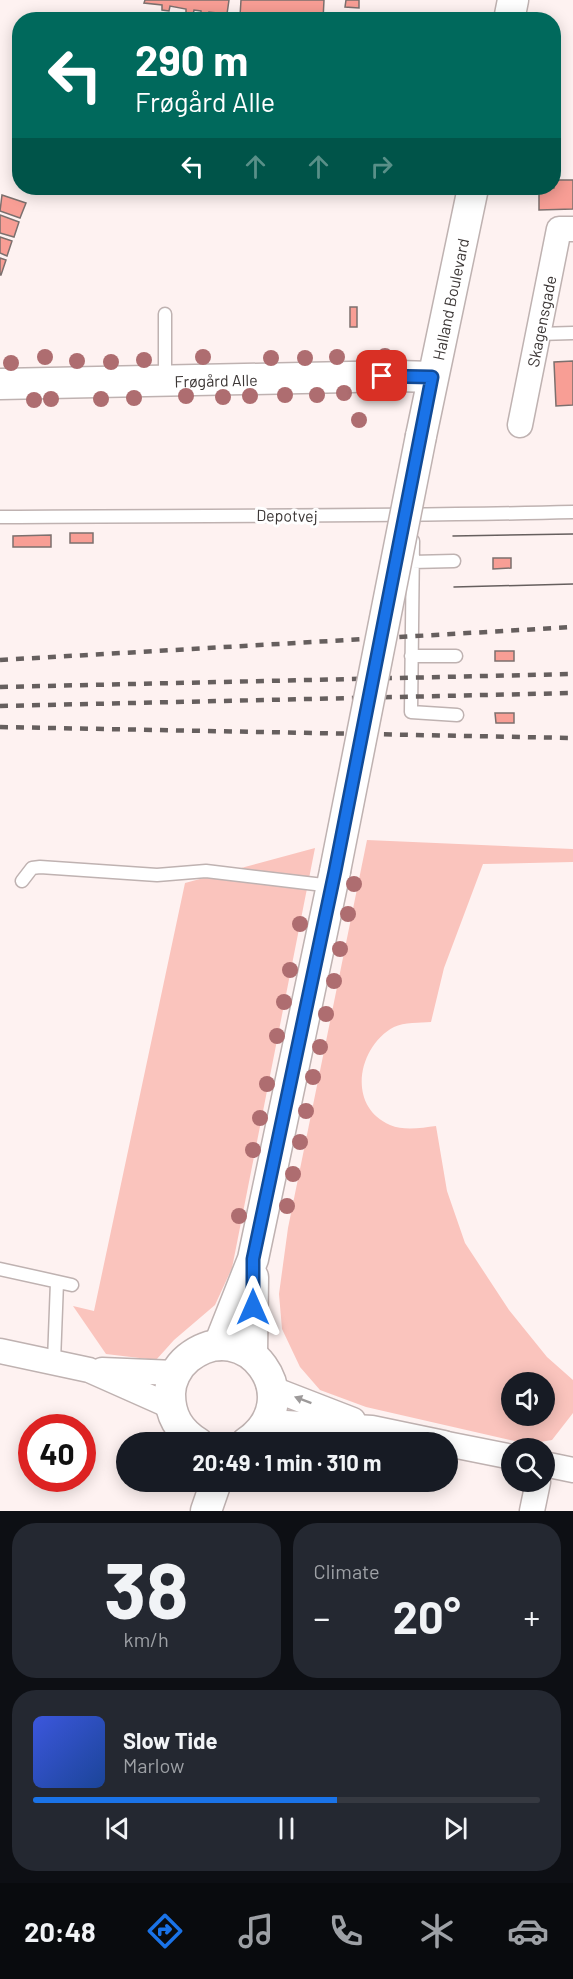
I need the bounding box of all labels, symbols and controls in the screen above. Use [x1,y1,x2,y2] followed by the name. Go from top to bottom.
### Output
[135,34,248,84] text: 290 m
[36,36,114,114] icon: left
[135,85,275,117] text: Frøgård Alle
[176,150,209,183] icon: left
[239,150,272,183] icon: ahead
[302,150,335,183] icon: ahead
[365,150,398,183] icon: right
[428,236,472,362] street label: Halland Boulevard
[522,274,559,368] street label: Skagensgade
[356,350,407,401] pin
[365,359,398,392] icon: arrive
[174,369,258,390] street label: Frøgård Alle
[256,505,318,525] street label: Depotvej
[221,1275,285,1339] position arrow
[501,1372,555,1492] map controls
[501,1372,555,1426] button: sound
[294,1395,312,1405] one-way arrow
[18,1414,96,1492] speed limit sign: 40
[501,1438,555,1492] button: search
[193,1449,381,1475] text: 20:49 · 1 min · 310 m
[104,1541,188,1635] text: 38
[314,1559,380,1583] text: Climate
[393,1589,461,1643] text: 20°
[314,1597,330,1637] text: −
[524,1597,540,1637] text: +
[124,1627,169,1651] text: km/h
[123,1727,218,1753] text: Slow Tide
[123,1753,184,1777] text: Marlow
[101,1812,134,1845] icon: previous
[270,1812,303,1845] icon: pause
[439,1812,472,1845] icon: next
[144,1910,186,1952] icon: directions
[235,1910,277,1952] icon: music
[325,1910,367,1952] icon: phone
[416,1910,458,1952] icon: climate
[507,1910,549,1952] icon: car
[24,1915,96,1947] text: 20:48

